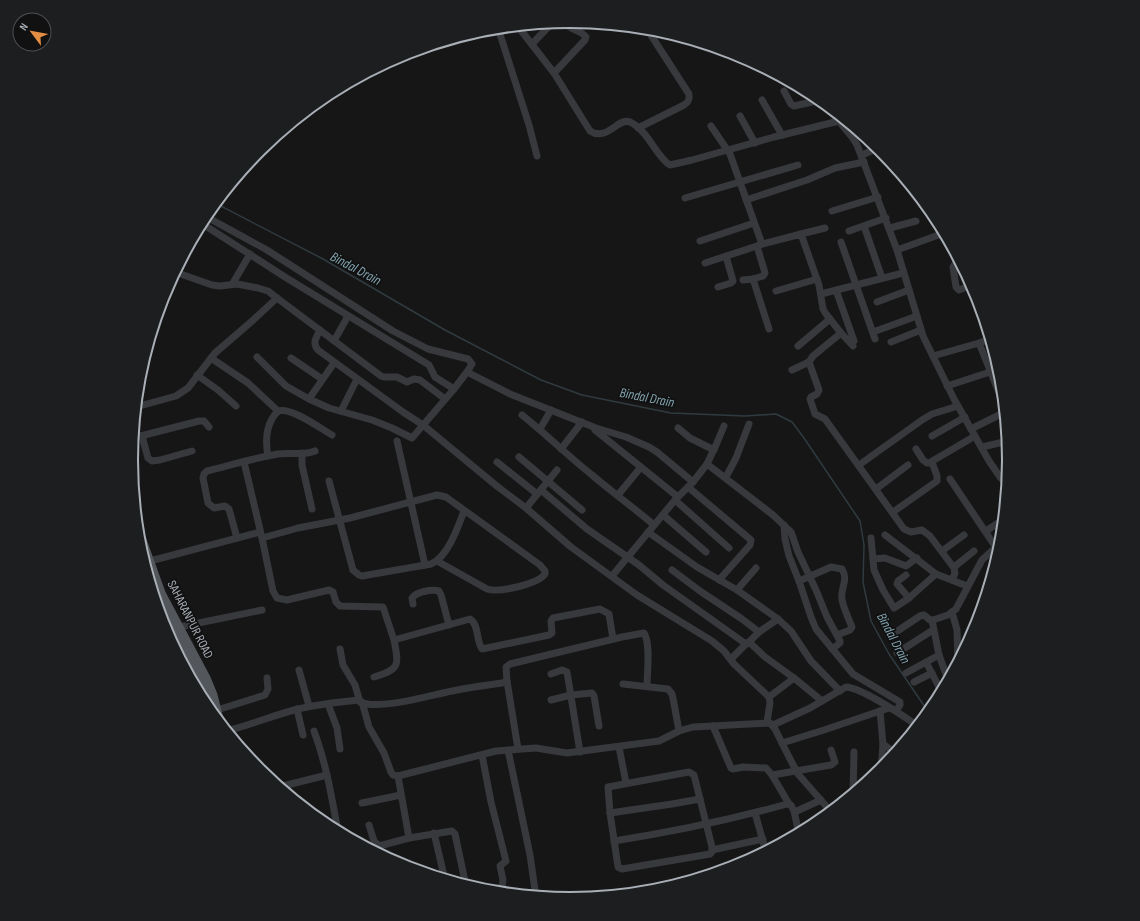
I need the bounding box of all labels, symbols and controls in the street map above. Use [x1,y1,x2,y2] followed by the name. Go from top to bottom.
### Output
[12,12,52,52] north arrow
[17,21,31,33] text: N
[327,248,384,289] water label: Bindal Drain
[618,384,676,411] water label: Bindal Drain
[164,578,217,661] street label: SAHARANPUR ROAD
[873,610,914,667] water label: Bindal Drain

